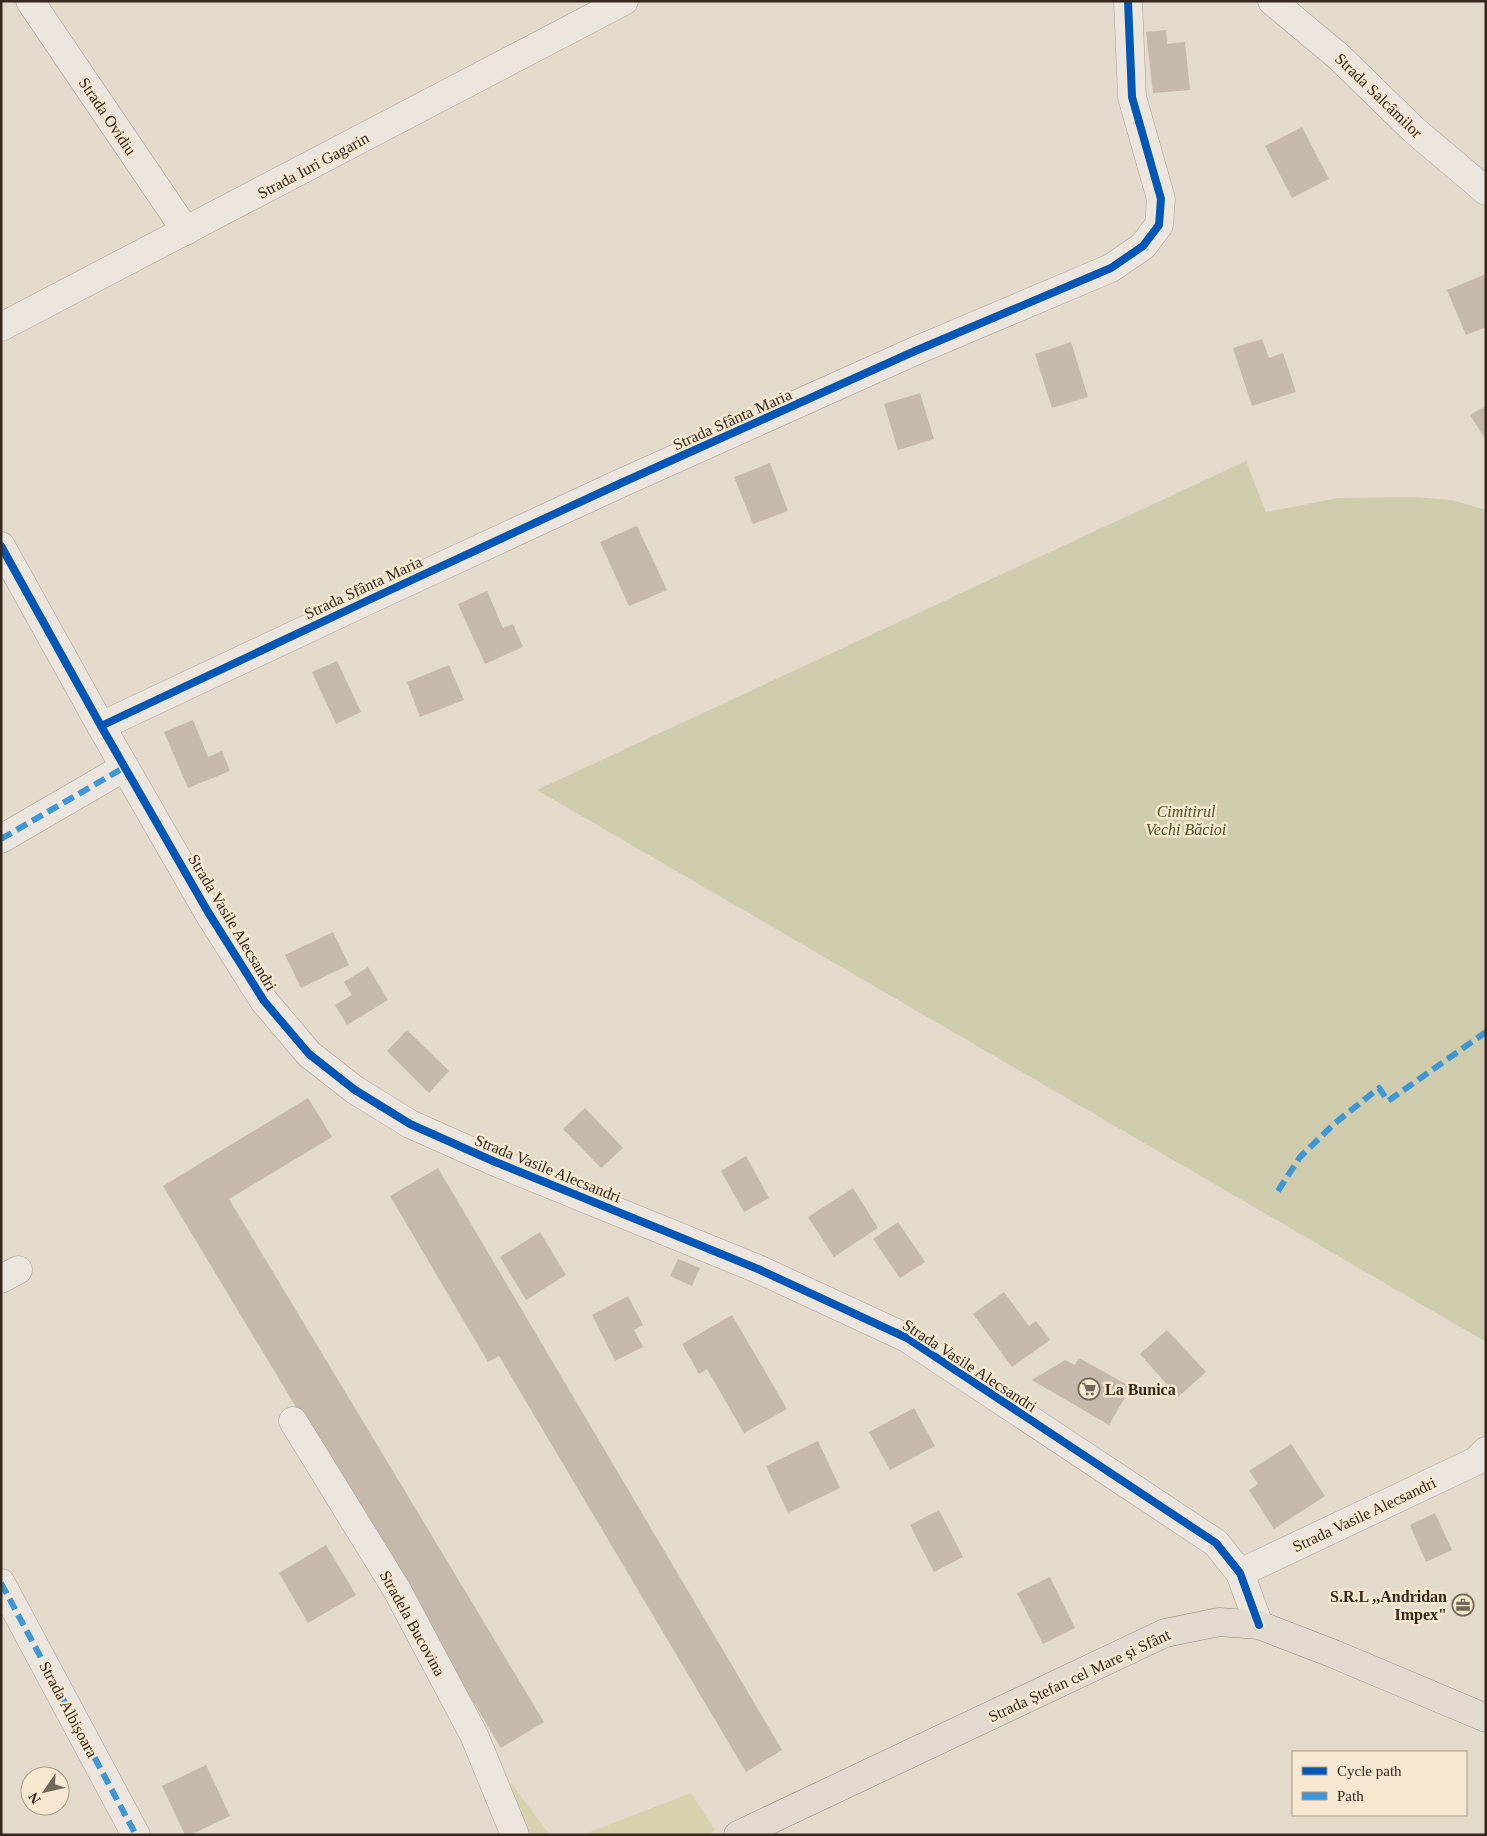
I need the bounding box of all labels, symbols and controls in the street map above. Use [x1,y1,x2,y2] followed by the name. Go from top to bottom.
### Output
[1332,50,1426,142] street label: Strada Salcâmilor
[76,74,140,158] street label: Strada Ovidiu
[255,129,372,203] street label: Strada Iuri Gagarin
[670,386,794,453] street label: Strada Sfânta Maria
[302,553,425,622] street label: Strada Sfânta Maria
[1146,803,1226,838] park label: Cimitirul Vechi Băcioi
[185,851,280,994] street label: Strada Vasile Alecsandri
[472,1131,624,1206] street label: Strada Vasile Alecsandri
[900,1316,1040,1415] street label: Strada Vasile Alecsandri
[1077,1377,1101,1401] supermarket icon: La Bunica
[1105,1381,1176,1398] place label: La Bunica
[1290,1474,1439,1555] street label: Strada Vasile Alecsandri
[377,1568,449,1679] street label: Stradela Bucovina
[1330,1588,1447,1624] place label: S.R.L ,,Andridan Impex"
[1451,1593,1475,1617] office icon: S.R.L ,,Andridan Impex"
[986,1626,1174,1726] street label: Strada Ștefan cel Mare și Sfânt
[35,1658,101,1761] street label: Strada Albișoara
[1292,1751,1467,1816] legend
[1337,1763,1402,1779] text: Cycle path
[20,1766,70,1816] north arrow
[1337,1788,1364,1804] text: Path
[26,1790,44,1806] text: N

